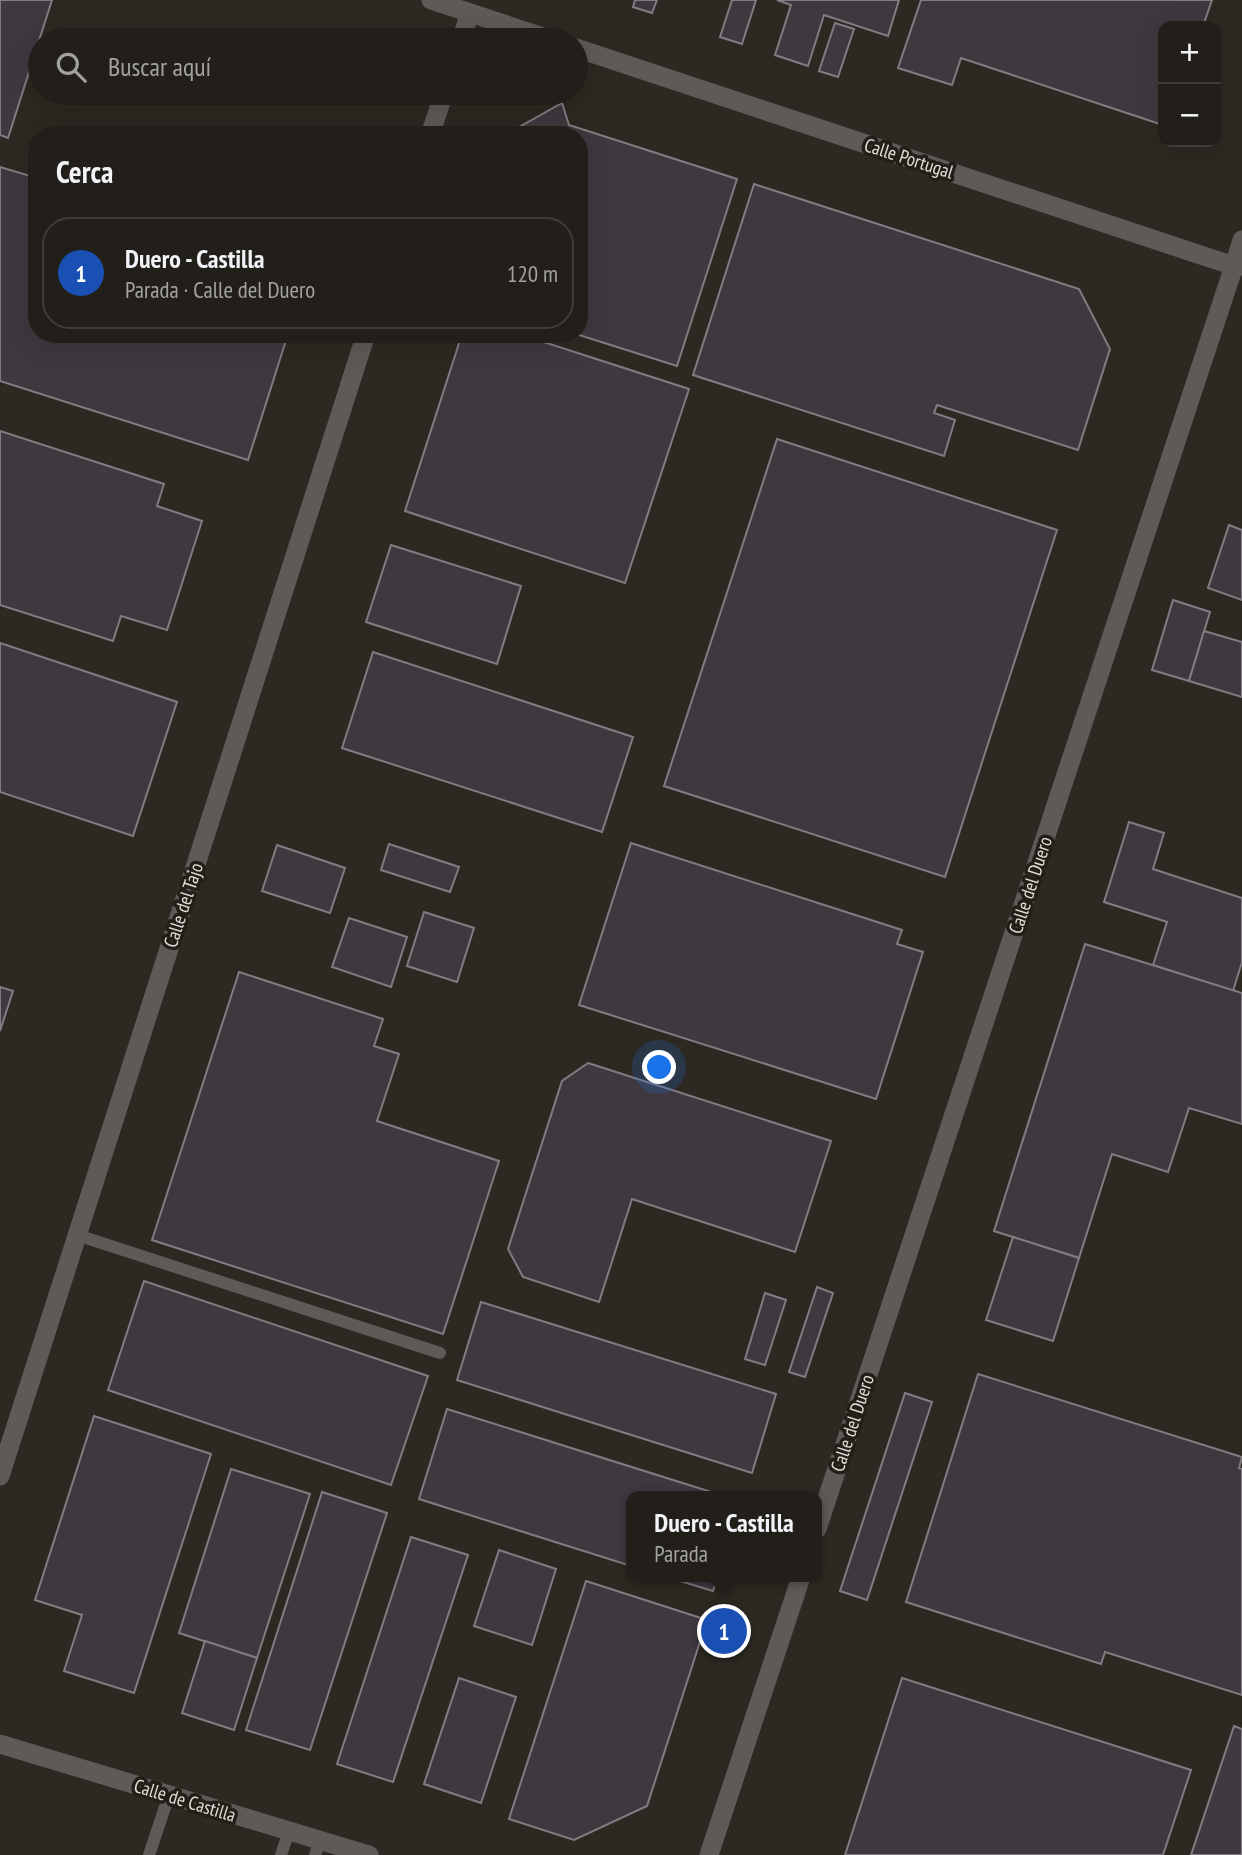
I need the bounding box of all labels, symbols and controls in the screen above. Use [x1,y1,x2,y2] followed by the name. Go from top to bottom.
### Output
[1158,21,1221,147] map controls
[1158,21,1221,84] button: +
[28,28,588,105] search box
[52,48,90,86] icon: search
[108,50,211,83] text: Buscar aquí
[1158,84,1221,147] button: −
[861,132,957,184] street label: Calle Portugal
[56,152,113,191] text: Cerca
[125,242,264,275] text: Duero - Castilla
[76,259,87,288] text: 1
[507,259,558,288] text: 120 m
[125,275,315,304] text: Parada · Calle del Duero
[1003,833,1057,937] street label: Calle del Duero
[158,860,208,950] street label: Calle del Tajo
[642,1050,676,1084] your location
[825,1371,879,1475] street label: Calle del Duero
[626,1491,822,1582] popup
[654,1506,794,1539] text: Duero - Castilla
[654,1539,708,1568] text: Parada
[701,1605,747,1657] pin: 1
[131,1773,239,1827] street label: Calle de Castilla

